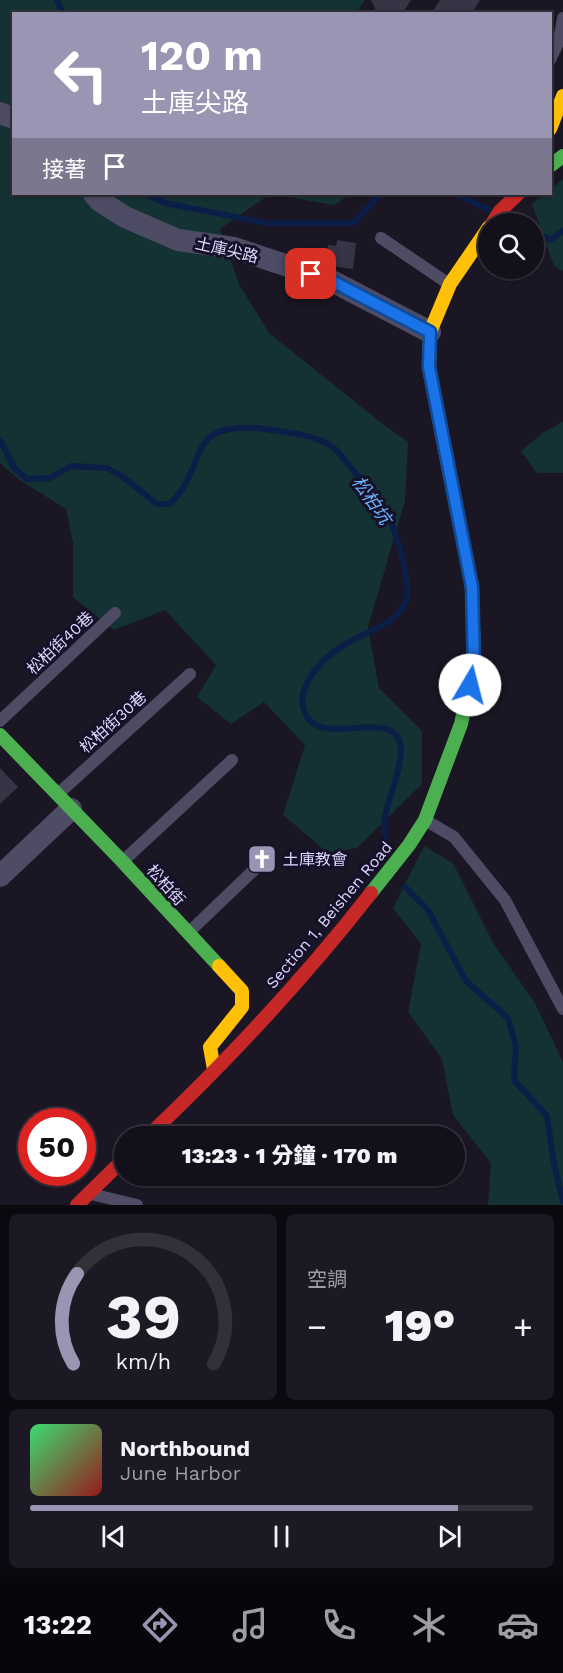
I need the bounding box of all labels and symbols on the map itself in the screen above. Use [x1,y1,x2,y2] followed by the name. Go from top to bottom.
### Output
[194,234,260,266] street label: 土庫尖路
[285,248,336,299] pin
[348,472,398,531] water label: 松柏坑
[23,607,97,679] street label: 松柏街40巷
[438,653,502,717] position arrow
[76,687,150,757] street label: 松柏街30巷
[262,838,396,992] street label: Section 1, Beishen Road
[246,843,278,875] church icon: 土庫教會
[283,850,347,869] place label: 土庫教會
[143,861,189,909] street label: 松柏街
[18,1108,96,1186] speed limit sign: 50

